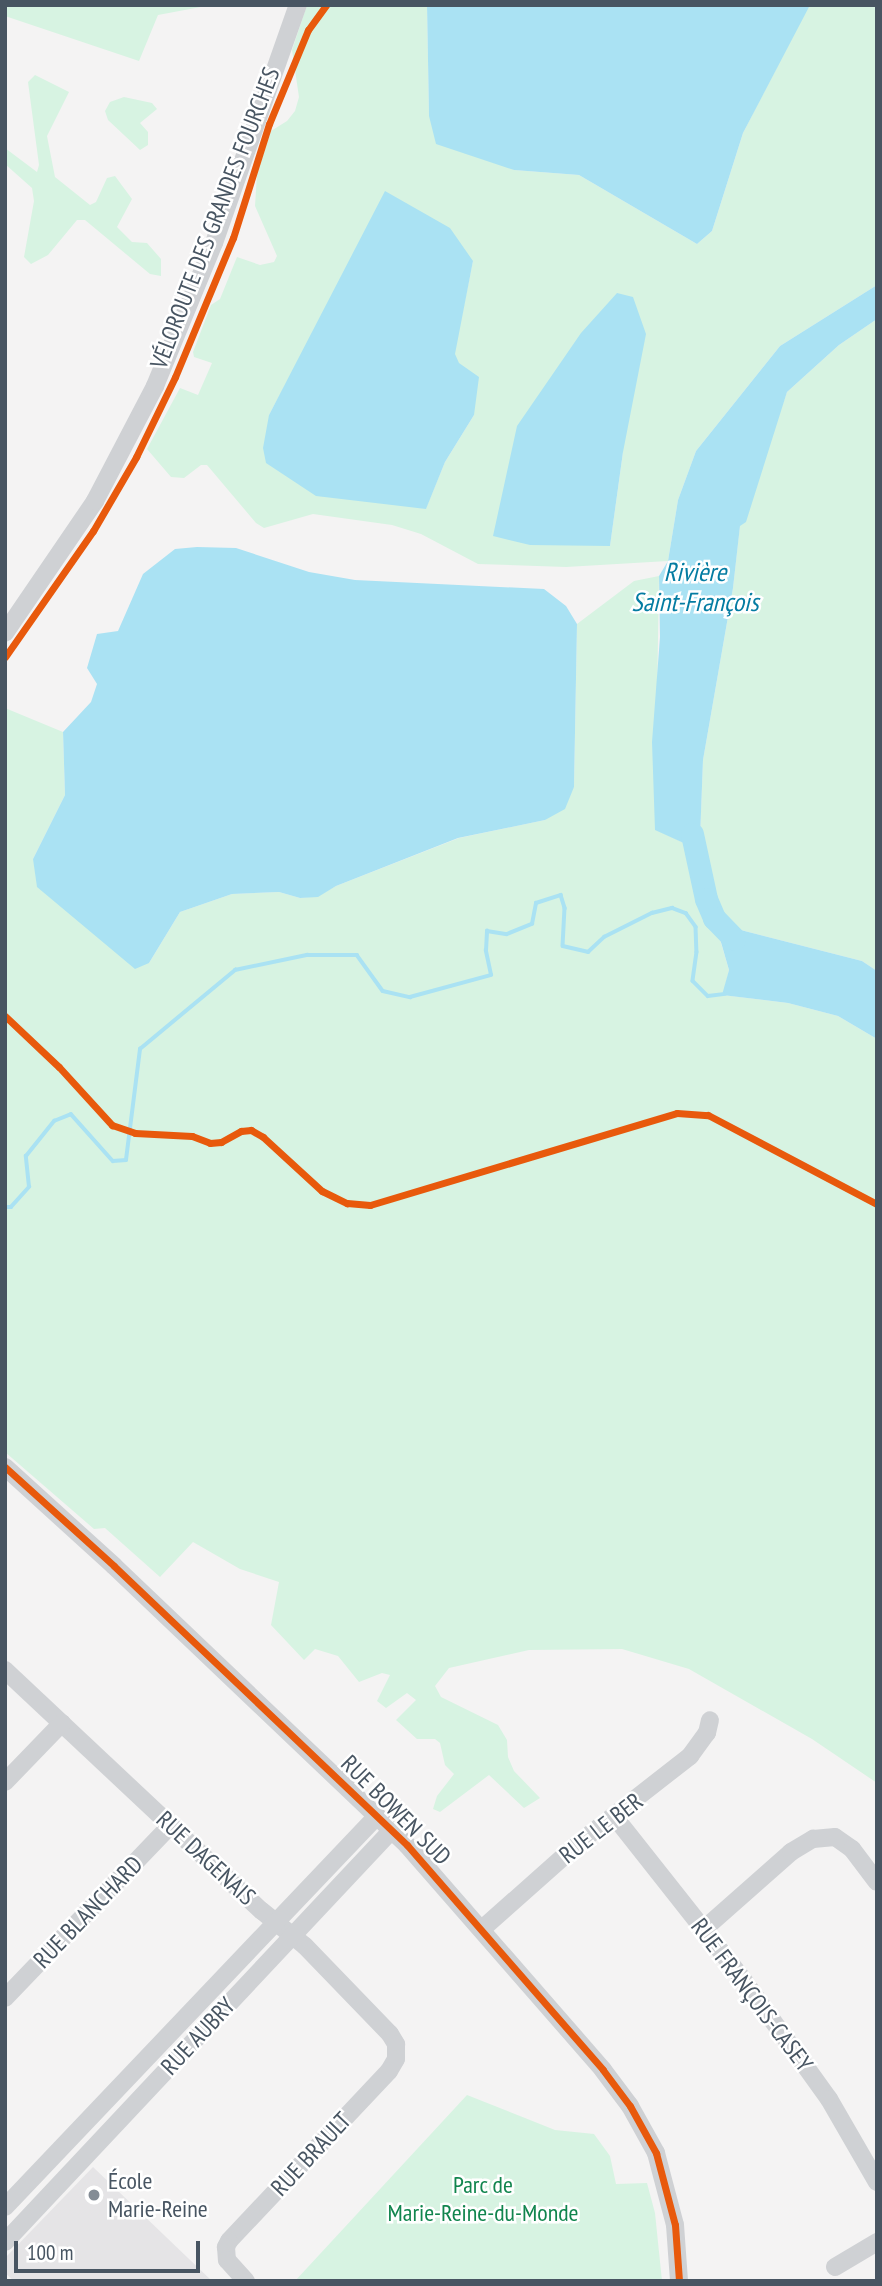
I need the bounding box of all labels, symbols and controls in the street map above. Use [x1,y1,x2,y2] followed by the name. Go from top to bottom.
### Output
[144,63,286,373] street label: VÉLOROUTE DES GRANDES FOURCHES
[632,556,758,618] water label: Rivière Saint-François
[335,1749,457,1871] street label: RUE BOWEN SUD
[554,1787,648,1869] street label: RUE LE BER
[151,1805,261,1911] street label: RUE DAGENAIS
[27,1850,149,1974] street label: RUE BLANCHARD
[685,1913,819,2077] street label: RUE FRANÇOIS-CASEY
[155,1991,241,2081] street label: RUE AUBRY
[265,2106,357,2202] street label: RUE BRAULT
[108,2167,208,2223] place label: École Marie-Reine
[388,2171,578,2227] park label: Parc de Marie-Reine-du-Monde
[86,2187,102,2203] marker: École Marie-Reine
[18,2226,203,2270] scale bar
[27,2239,73,2266] text: 100 m

